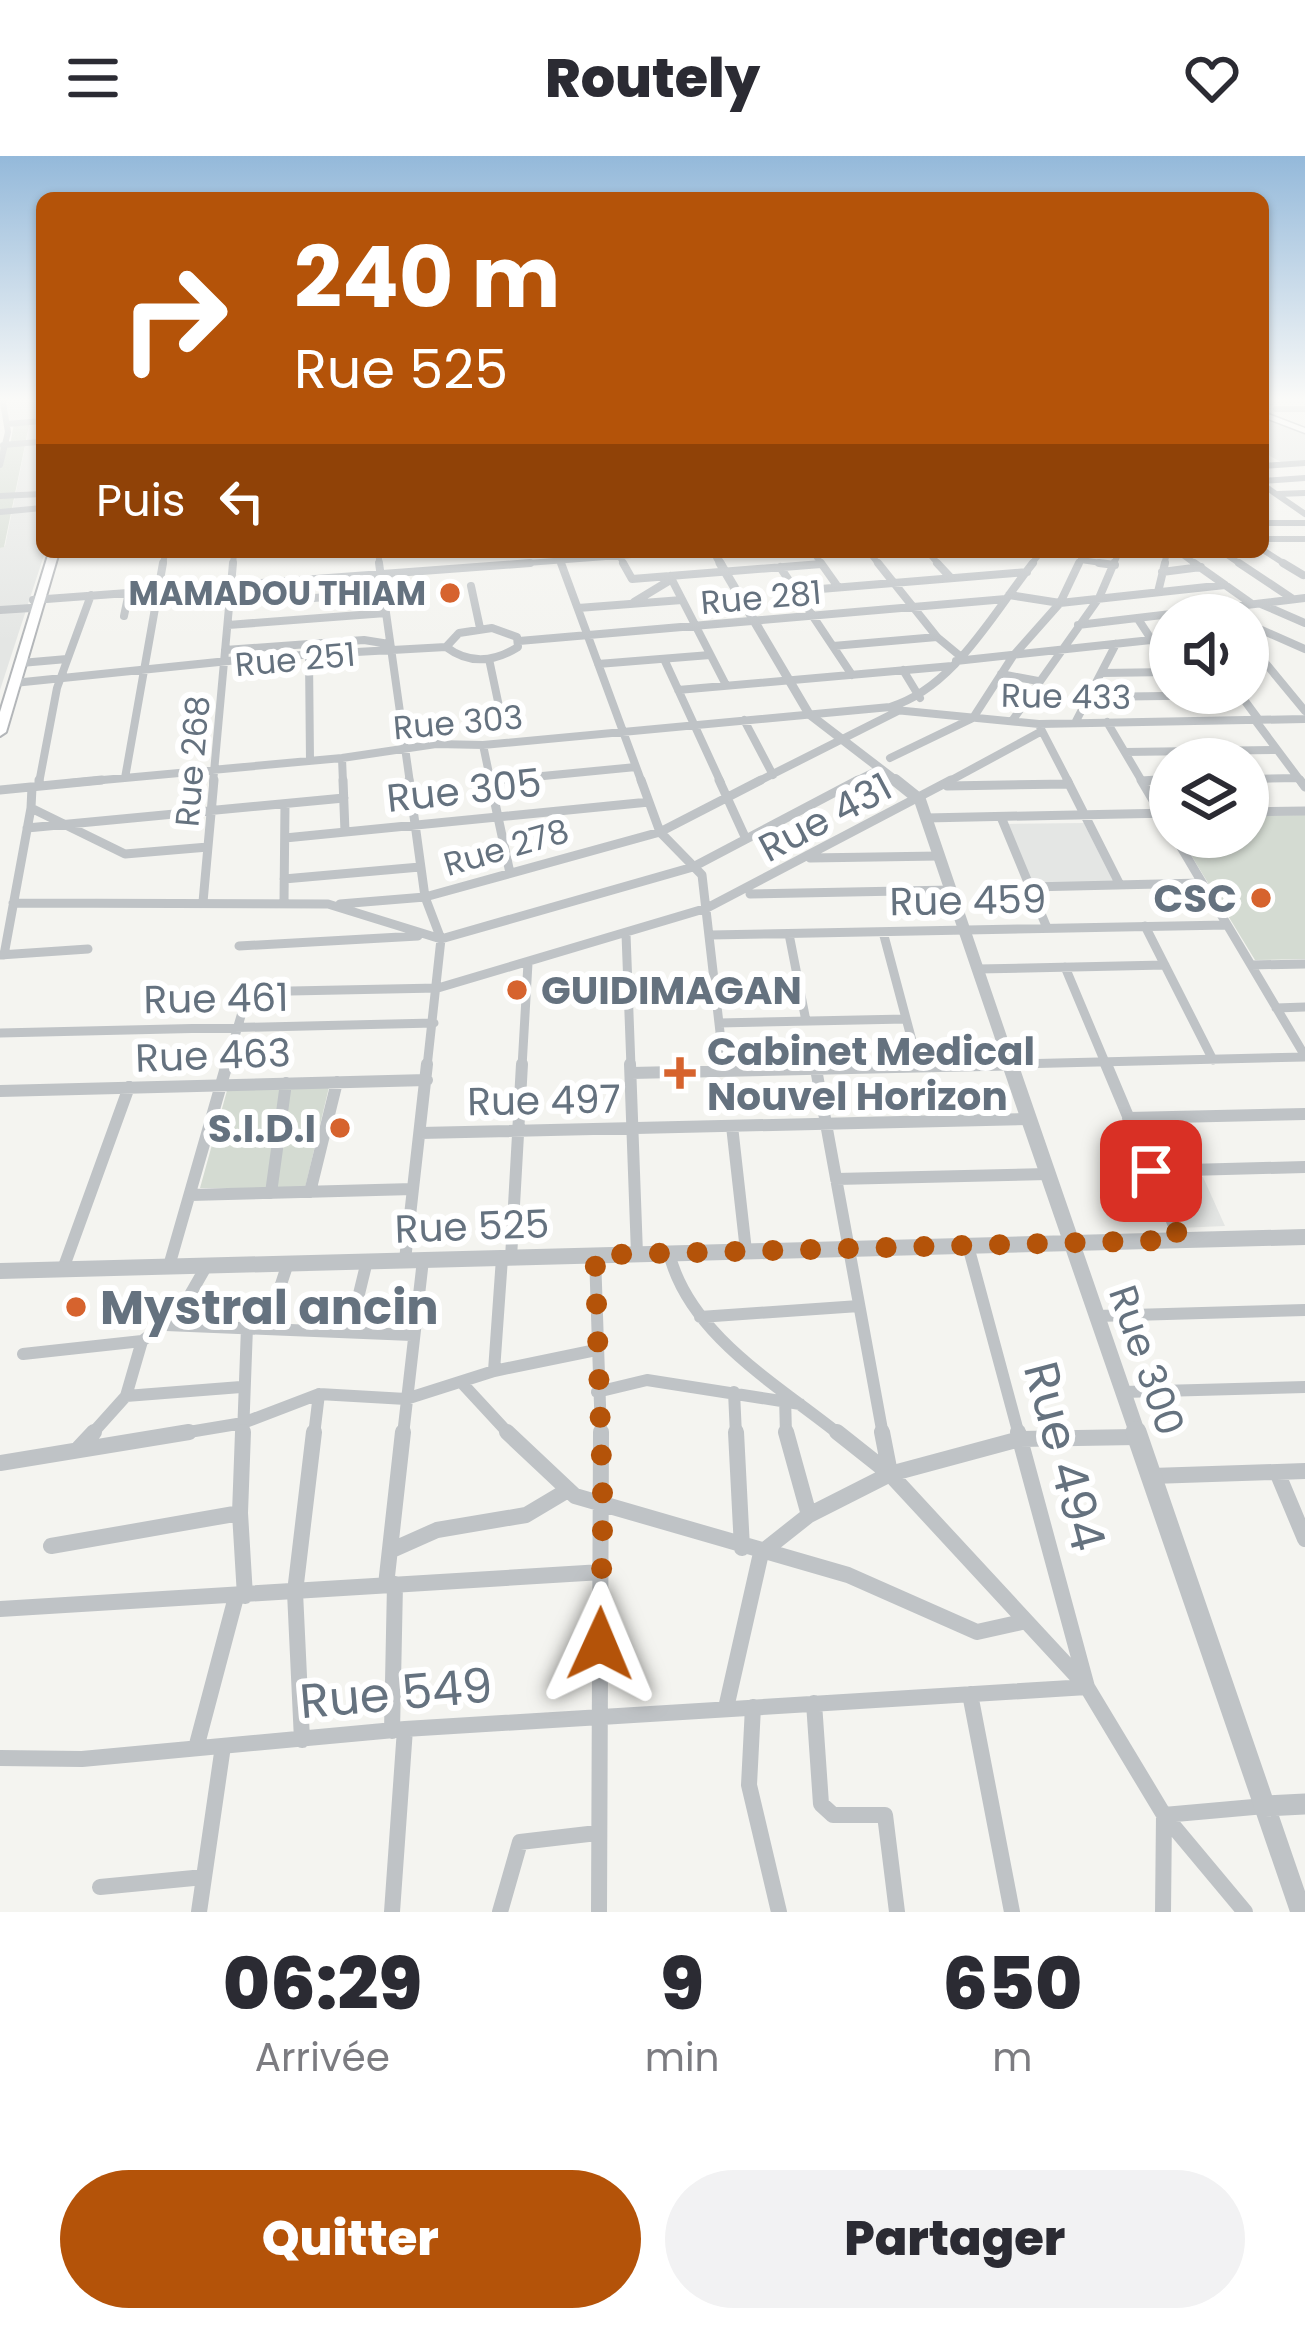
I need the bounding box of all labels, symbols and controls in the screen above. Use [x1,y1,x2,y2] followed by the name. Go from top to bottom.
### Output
[545,40,760,116] text: Routely
[60,45,126,111] icon: menu
[1179,45,1245,111] icon: heart
[294,219,560,336] text: 240 m
[96,240,252,396] icon: right
[294,331,508,407] text: Rue 525
[209,468,275,534] icon: left
[96,469,185,532] text: Puis
[699,569,823,626] street label: Rue 281
[129,570,426,617] place label: MAMADOU THIAM
[437,580,463,606] marker: MAMADOU THIAM
[1149,594,1269,858] map controls
[1149,594,1269,714] button: sound
[233,631,357,688] street label: Rue 251
[1001,672,1131,721] street label: Rue 433
[391,693,525,752] street label: Rue 303
[163,694,222,828] street label: Rue 268
[1149,738,1269,858] button: layers
[384,755,544,826] street label: Rue 305
[749,760,901,875] street label: Rue 431
[438,807,574,888] street label: Rue 278
[1154,871,1237,926] place label: CSC
[889,872,1047,929] street label: Rue 459
[1248,885,1274,911] marker: CSC
[541,963,802,1018] place label: GUIDIMAGAN
[143,970,289,1027] street label: Rue 461
[504,977,530,1003] marker: GUIDIMAGAN
[707,1024,1035,1124] place label: Cabinet Medical Nouvel Horizon
[134,1025,292,1086] street label: Rue 463
[664,1057,696,1089] marker: Cabinet Medical Nouvel Horizon
[467,1072,621,1129] street label: Rue 497
[208,1101,316,1156] place label: S.I.D.I
[327,1115,353,1141] marker: S.I.D.I
[1100,1120,1202,1222] pin
[1118,1138,1184,1204] icon: arrive
[394,1196,550,1257] street label: Rue 525
[100,1274,439,1341] place label: Mystral ancin
[1095,1278,1198,1443] street label: Rue 300
[63,1294,89,1320] marker: Mystral ancin
[1007,1354,1122,1558] street label: Rue 494
[537,1581,663,1707] position arrow
[297,1652,495,1735] street label: Rue 549
[223,1933,422,2034] text: 06:29
[660,1933,704,2034] text: 9
[942,1933,1082,2034] text: 650
[255,2030,390,2085] text: Arrivée
[645,2030,719,2085] text: min
[992,2030,1032,2085] text: m
[60,2170,641,2308] button: Quitter
[665,2170,1245,2308] button: Partager

